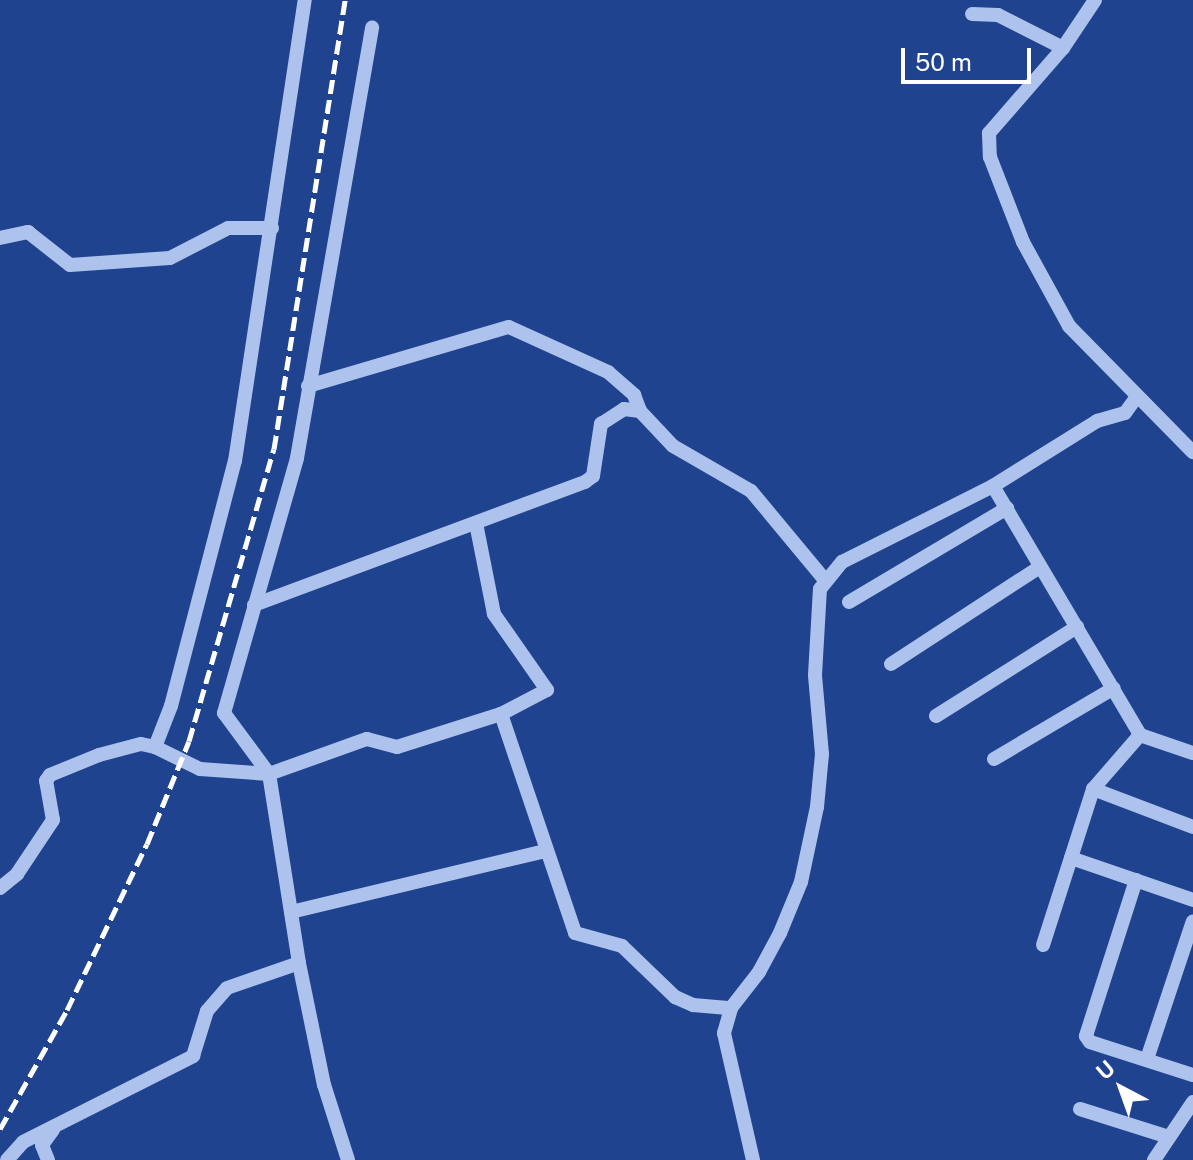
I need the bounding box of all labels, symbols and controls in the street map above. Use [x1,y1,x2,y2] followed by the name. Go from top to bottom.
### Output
[905,32,1035,82] scale bar
[915,48,972,76] text: 50 m
[1081,1048,1161,1128] north arrow
[1091,1055,1120,1085] text: U

